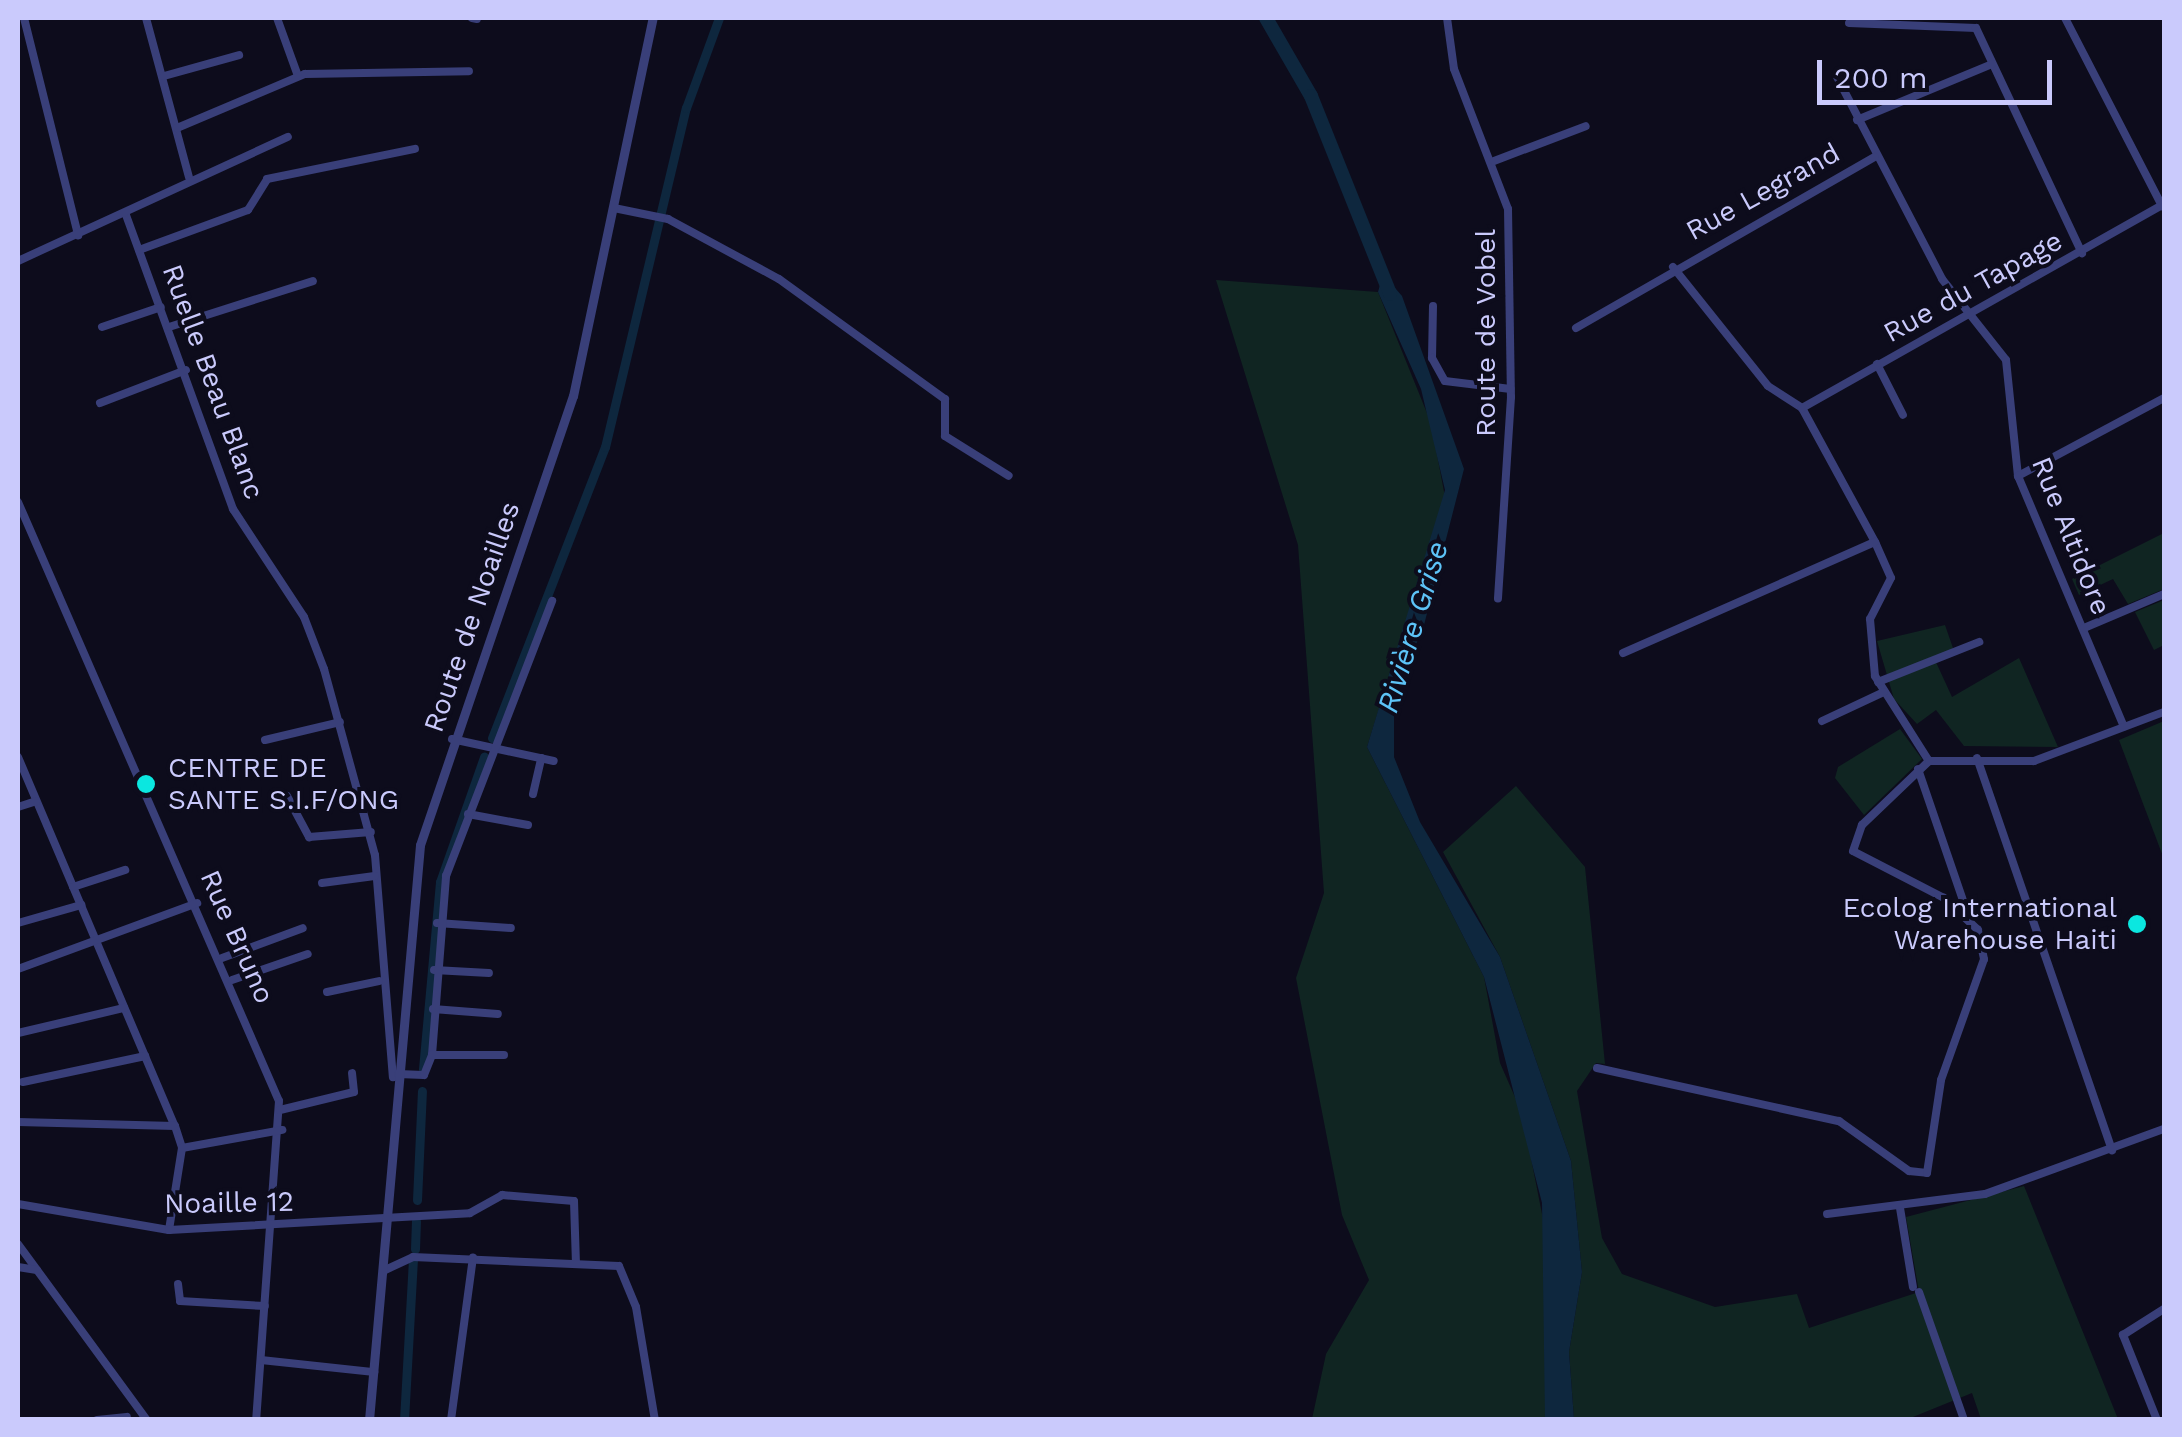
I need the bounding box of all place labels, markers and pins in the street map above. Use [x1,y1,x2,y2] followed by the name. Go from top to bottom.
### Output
[168,751,399,817] place label: CENTRE DE SANTE S.I.F/ONG
[133,771,159,797] marker: CENTRE DE SANTE S.I.F/ONG
[1842,891,2117,957] place label: Ecolog International Warehouse Haiti
[2126,913,2148,935] marker: Ecolog International Warehouse Haiti

